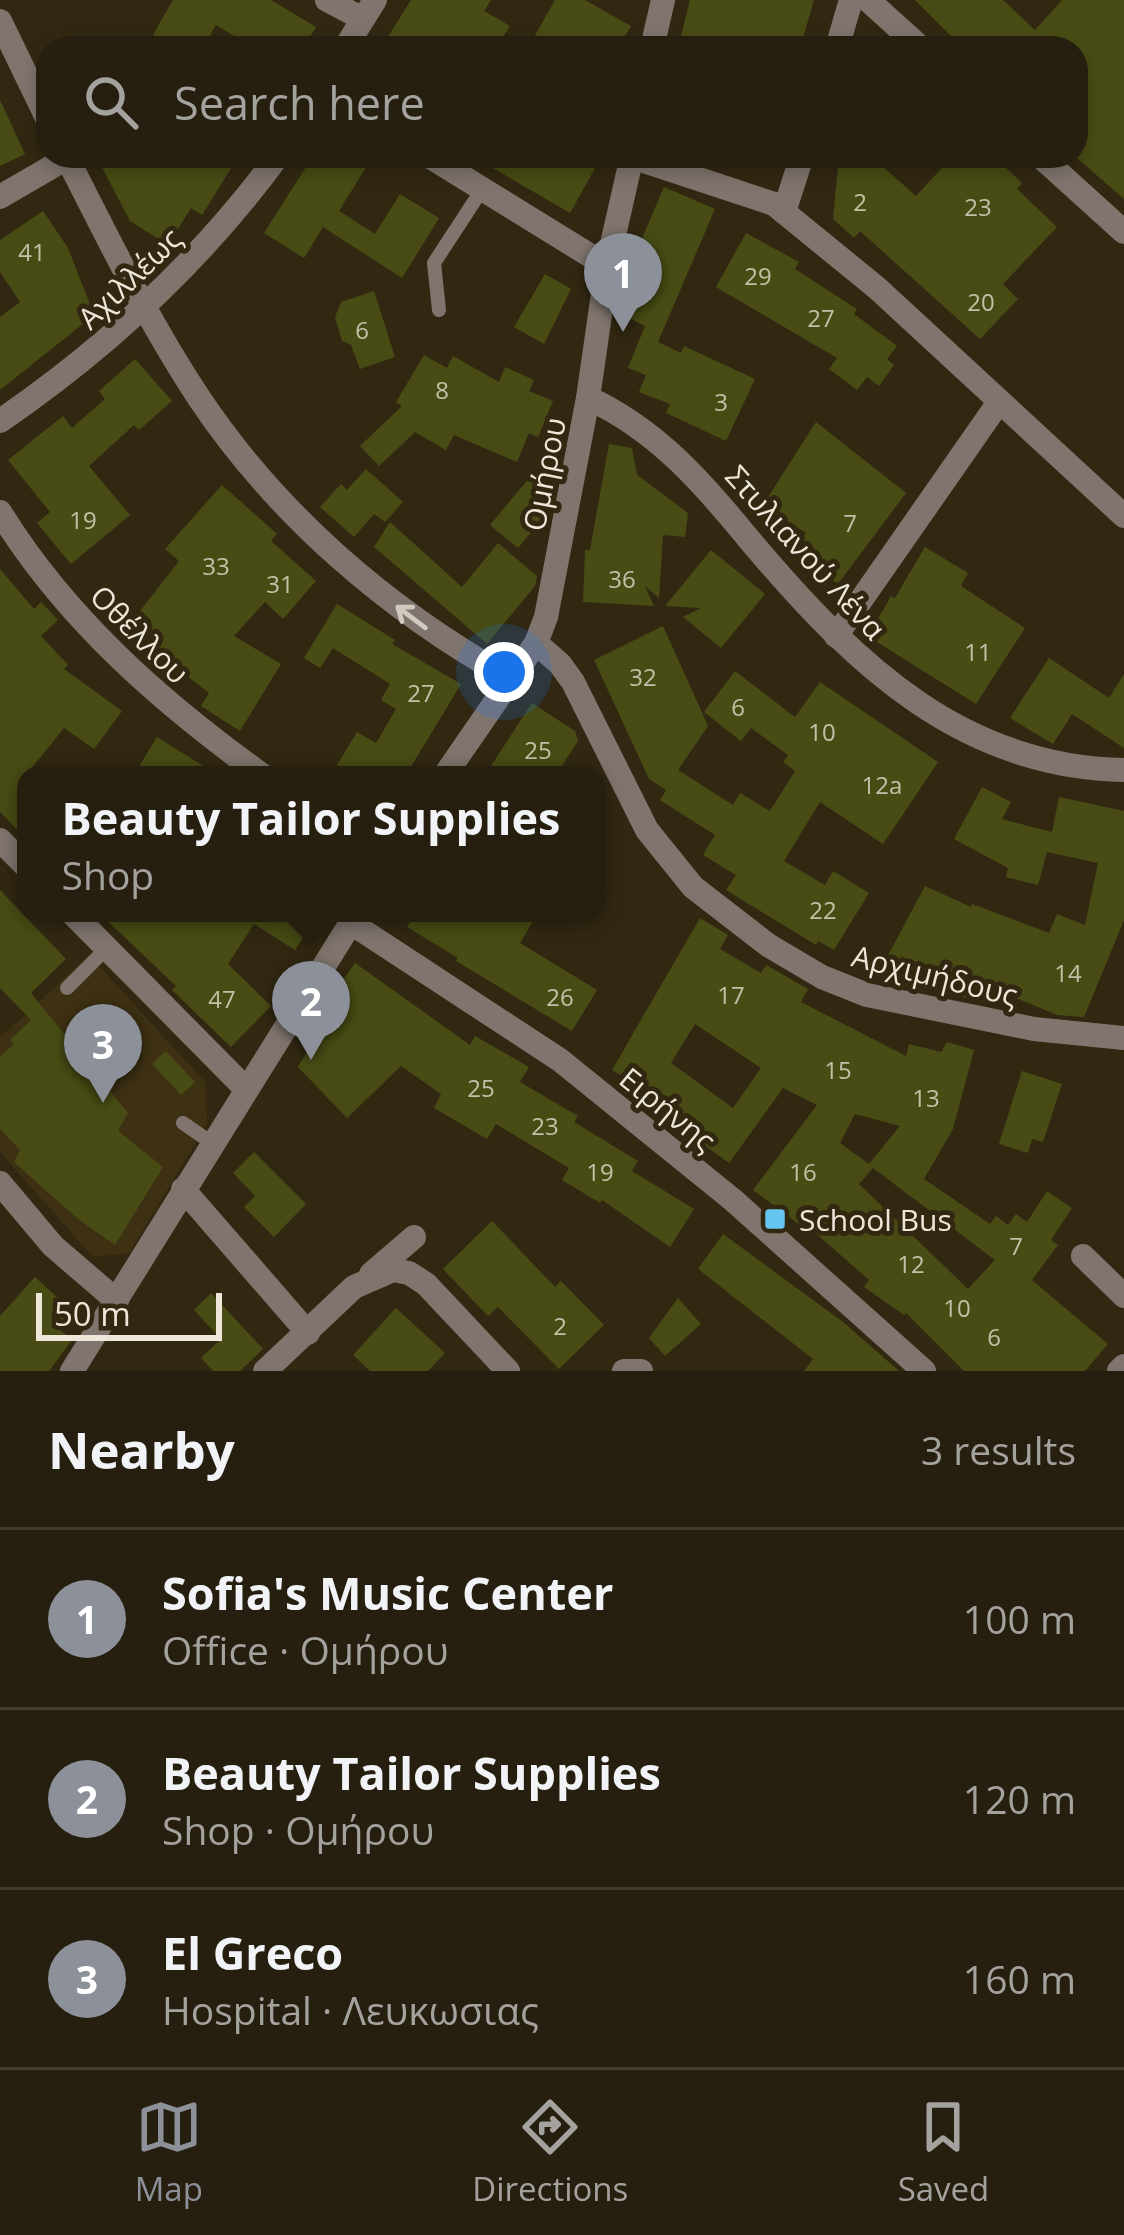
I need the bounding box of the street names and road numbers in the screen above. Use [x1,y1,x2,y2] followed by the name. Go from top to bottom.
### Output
[68,218,190,338] street label: Αχιλλέως
[513,414,575,534] street label: Ομήρου
[717,456,895,648] street label: Στυλιανού Λένα
[82,576,198,692] street label: Οθέλλου
[848,935,1022,1015] street label: Αρχιμήδους
[611,1058,725,1160] street label: Ειρήνης

